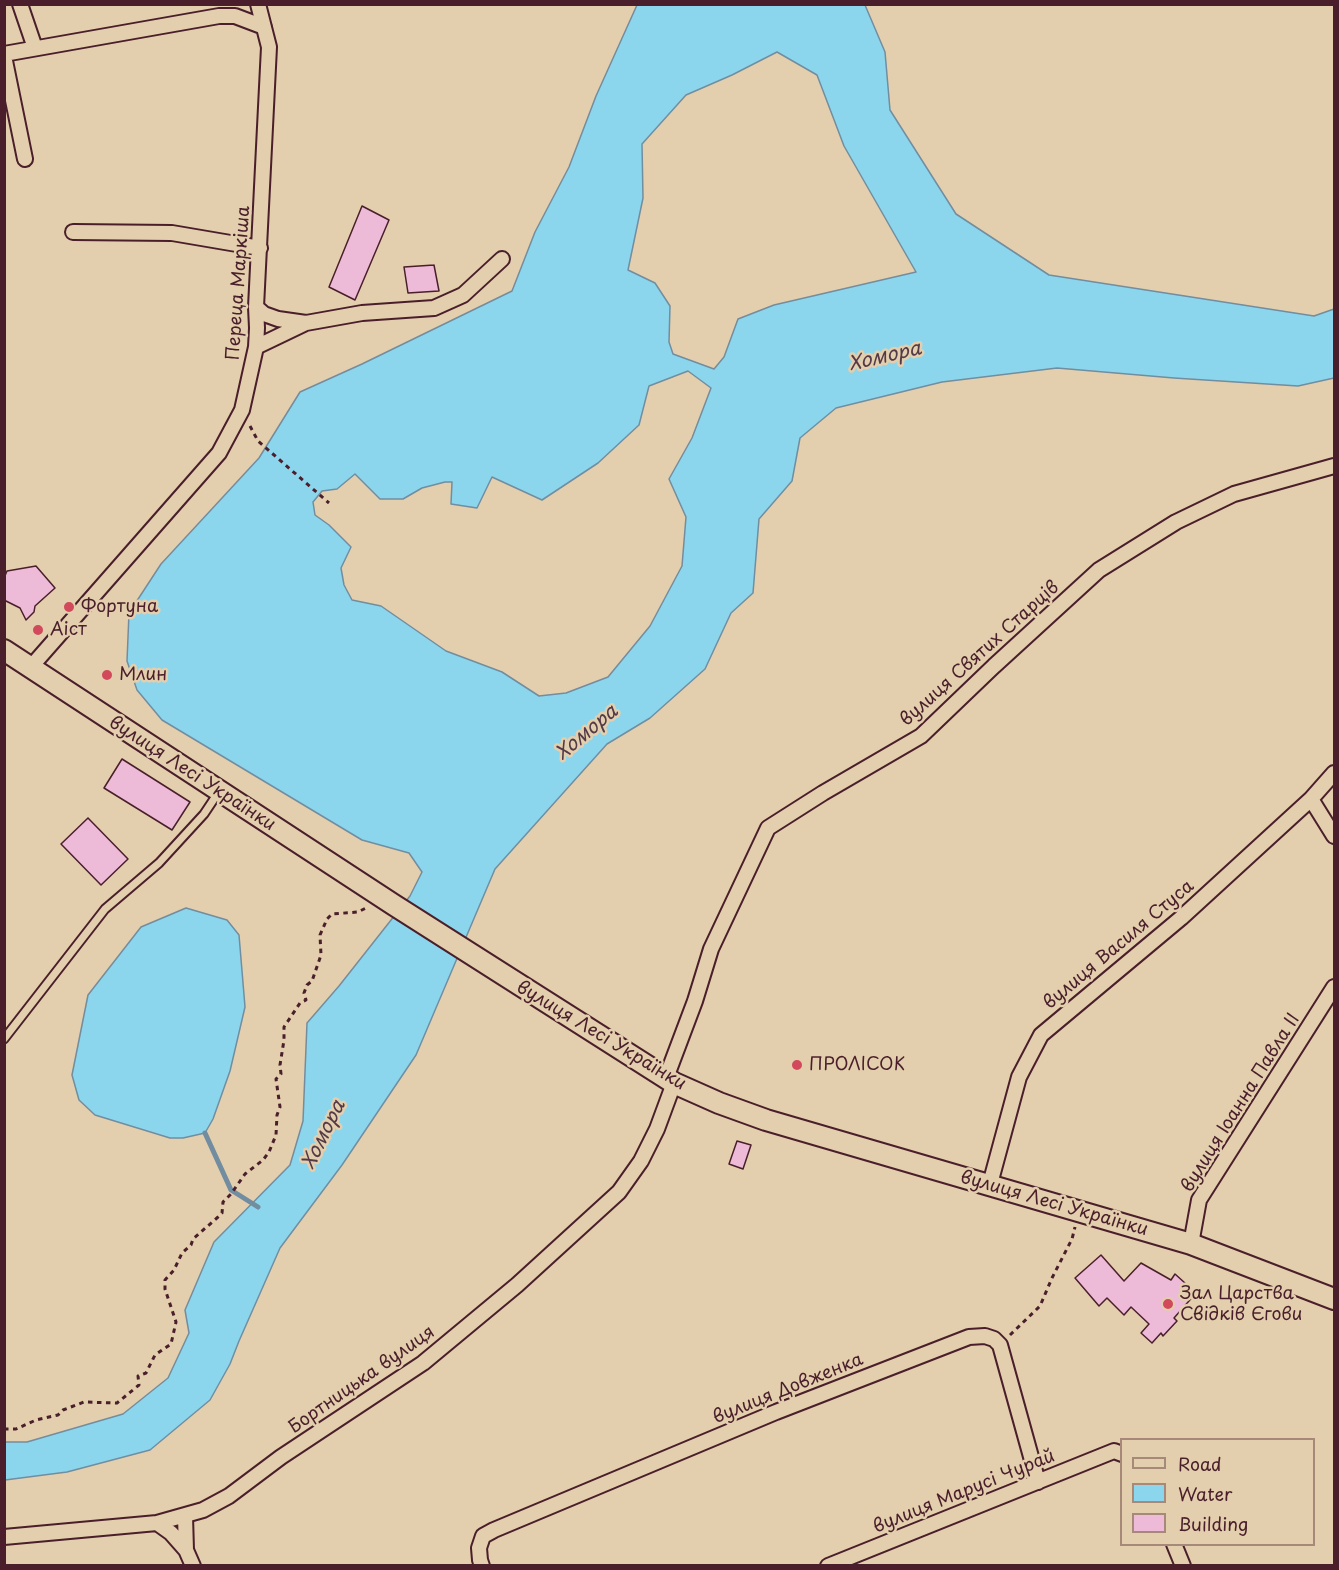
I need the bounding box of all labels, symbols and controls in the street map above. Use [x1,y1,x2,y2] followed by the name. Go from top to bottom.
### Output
[223,205,255,361] street label: Переца Маркіша
[846,337,924,377] water label: Хомора
[896,577,1064,731] street label: вулиця Святих Старців
[81,596,158,618] place label: Фортуна
[62,600,76,614] marker: Фортуна
[50,619,87,641] place label: Аіст
[31,623,45,637] marker: Аіст
[119,664,167,686] place label: Млин
[100,668,114,682] marker: Млин
[551,700,623,766] water label: Хомора
[105,712,279,836] street label: вулиця Лесі Українки
[1039,876,1199,1014] street label: вулиця Василя Стуса
[512,977,690,1095] street label: вулиця Лесі Українки
[1177,1010,1305,1196] street label: вулиця Іоанна Павла II
[809,1054,905,1076] place label: ПРОЛІСОК
[790,1058,804,1072] marker: ПРОЛІСОК
[297,1097,351,1173] water label: Хомора
[958,1167,1150,1241] street label: вулиця Лесі Українки
[1180,1283,1302,1326] place label: Зал Царства Свідків Єгови
[1161,1297,1175,1311] marker: Зал Царства Свідків Єгови
[285,1321,439,1439] street label: Бортницька вулиця
[710,1349,866,1429] street label: вулиця Довженка
[1120,1438,1315,1546] legend
[870,1446,1058,1538] street label: вулиця Марусі Чурай
[1178,1450,1222,1477] text: Road
[1178,1480,1232,1507] text: Water
[1178,1510,1248,1537] text: Building

